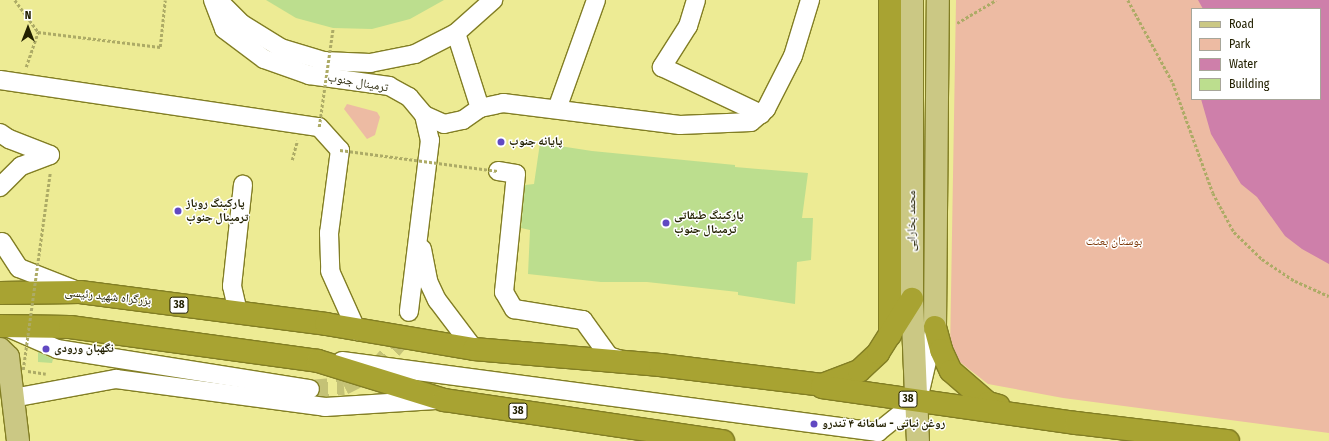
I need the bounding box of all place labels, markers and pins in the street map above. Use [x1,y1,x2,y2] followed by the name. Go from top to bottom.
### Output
[509,135,562,149] place label: پایانه جنوب
[496,137,506,147] marker: پایانه جنوب
[186,197,248,225] place label: پارکینگ روباز ترمینال جنوب
[173,206,183,216] marker: پارکینگ روباز ترمینال جنوب
[674,209,744,237] place label: پارکینگ طبقاتی ترمینال جنوب
[661,218,671,228] marker: پارکینگ طبقاتی ترمینال جنوب
[54,342,114,356] place label: نگهبان ورودی
[41,344,51,354] marker: نگهبان ورودی
[822,417,945,431] place label: روغن نباتی - سامانه ۴ تندرو
[809,419,819,429] marker: روغن نباتی - سامانه ۴ تندرو

